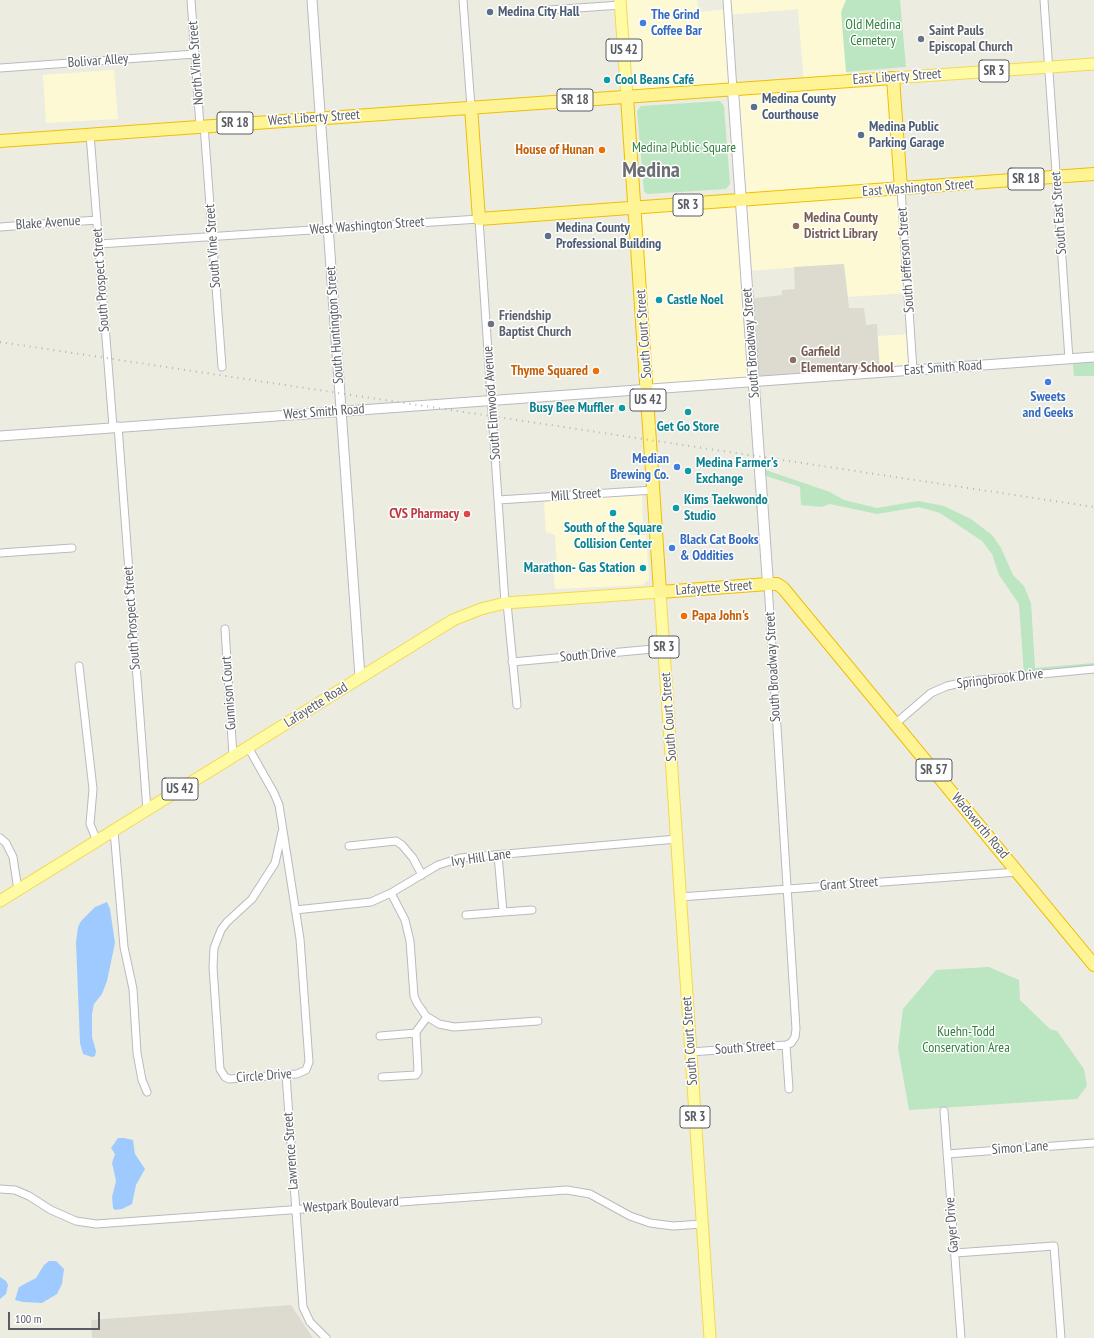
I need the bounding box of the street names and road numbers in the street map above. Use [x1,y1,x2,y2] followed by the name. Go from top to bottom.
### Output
[185,20,207,106] street label: North Vine Street
[606,39,642,61] road number: US 42
[67,51,129,71] street label: Bolivar Alley
[979,60,1009,82] road number: SR 3
[852,66,942,88] street label: East Liberty Street
[557,89,593,111] road number: SR 18
[267,106,361,130] street label: West Liberty Street
[217,112,253,134] road number: SR 18
[1008,168,1044,190] road number: SR 18
[1048,171,1070,255] street label: South East Street
[862,176,974,200] street label: East Washington Street
[673,194,703,216] road number: SR 3
[202,203,224,289] street label: South Vine Street
[894,207,918,313] street label: South Jefferson Street
[15,212,81,234] street label: Blake Avenue
[309,214,425,238] street label: West Washington Street
[89,227,113,333] street label: South Prospect Street
[323,266,347,384] street label: South Huntington Street
[739,287,763,399] street label: South Broadway Street
[633,289,655,379] street label: South Court Street
[480,345,504,461] street label: South Elmwood Avenue
[903,357,983,379] street label: East Smith Road
[630,389,666,411] road number: US 42
[283,401,365,423] street label: West Smith Road
[550,485,602,505] street label: Mill Street
[120,565,144,671] street label: South Prospect Street
[675,577,753,599] street label: Lafayette Street
[762,611,784,723] street label: South Broadway Street
[649,636,679,658] road number: SR 3
[559,644,617,666] street label: South Drive
[218,655,240,731] street label: Gunnison Court
[956,665,1044,693] street label: Springbrook Drive
[658,672,680,762] street label: South Court Street
[281,679,351,731] street label: Lafayette Road
[916,759,952,781] road number: SR 57
[162,778,198,800] road number: US 42
[948,790,1012,862] street label: Wadsworth Road
[450,845,512,871] street label: Ivy Hill Lane
[819,874,879,894] street label: Grant Street
[679,996,701,1086] street label: South Court Street
[714,1038,776,1058] street label: South Street
[236,1066,292,1086] street label: Circle Drive
[680,1106,710,1128] road number: SR 3
[280,1112,302,1190] street label: Lawrence Street
[991,1138,1049,1158] street label: Simon Lane
[303,1193,399,1217] street label: Westpark Boulevard
[942,1197,962,1253] street label: Gayer Drive

